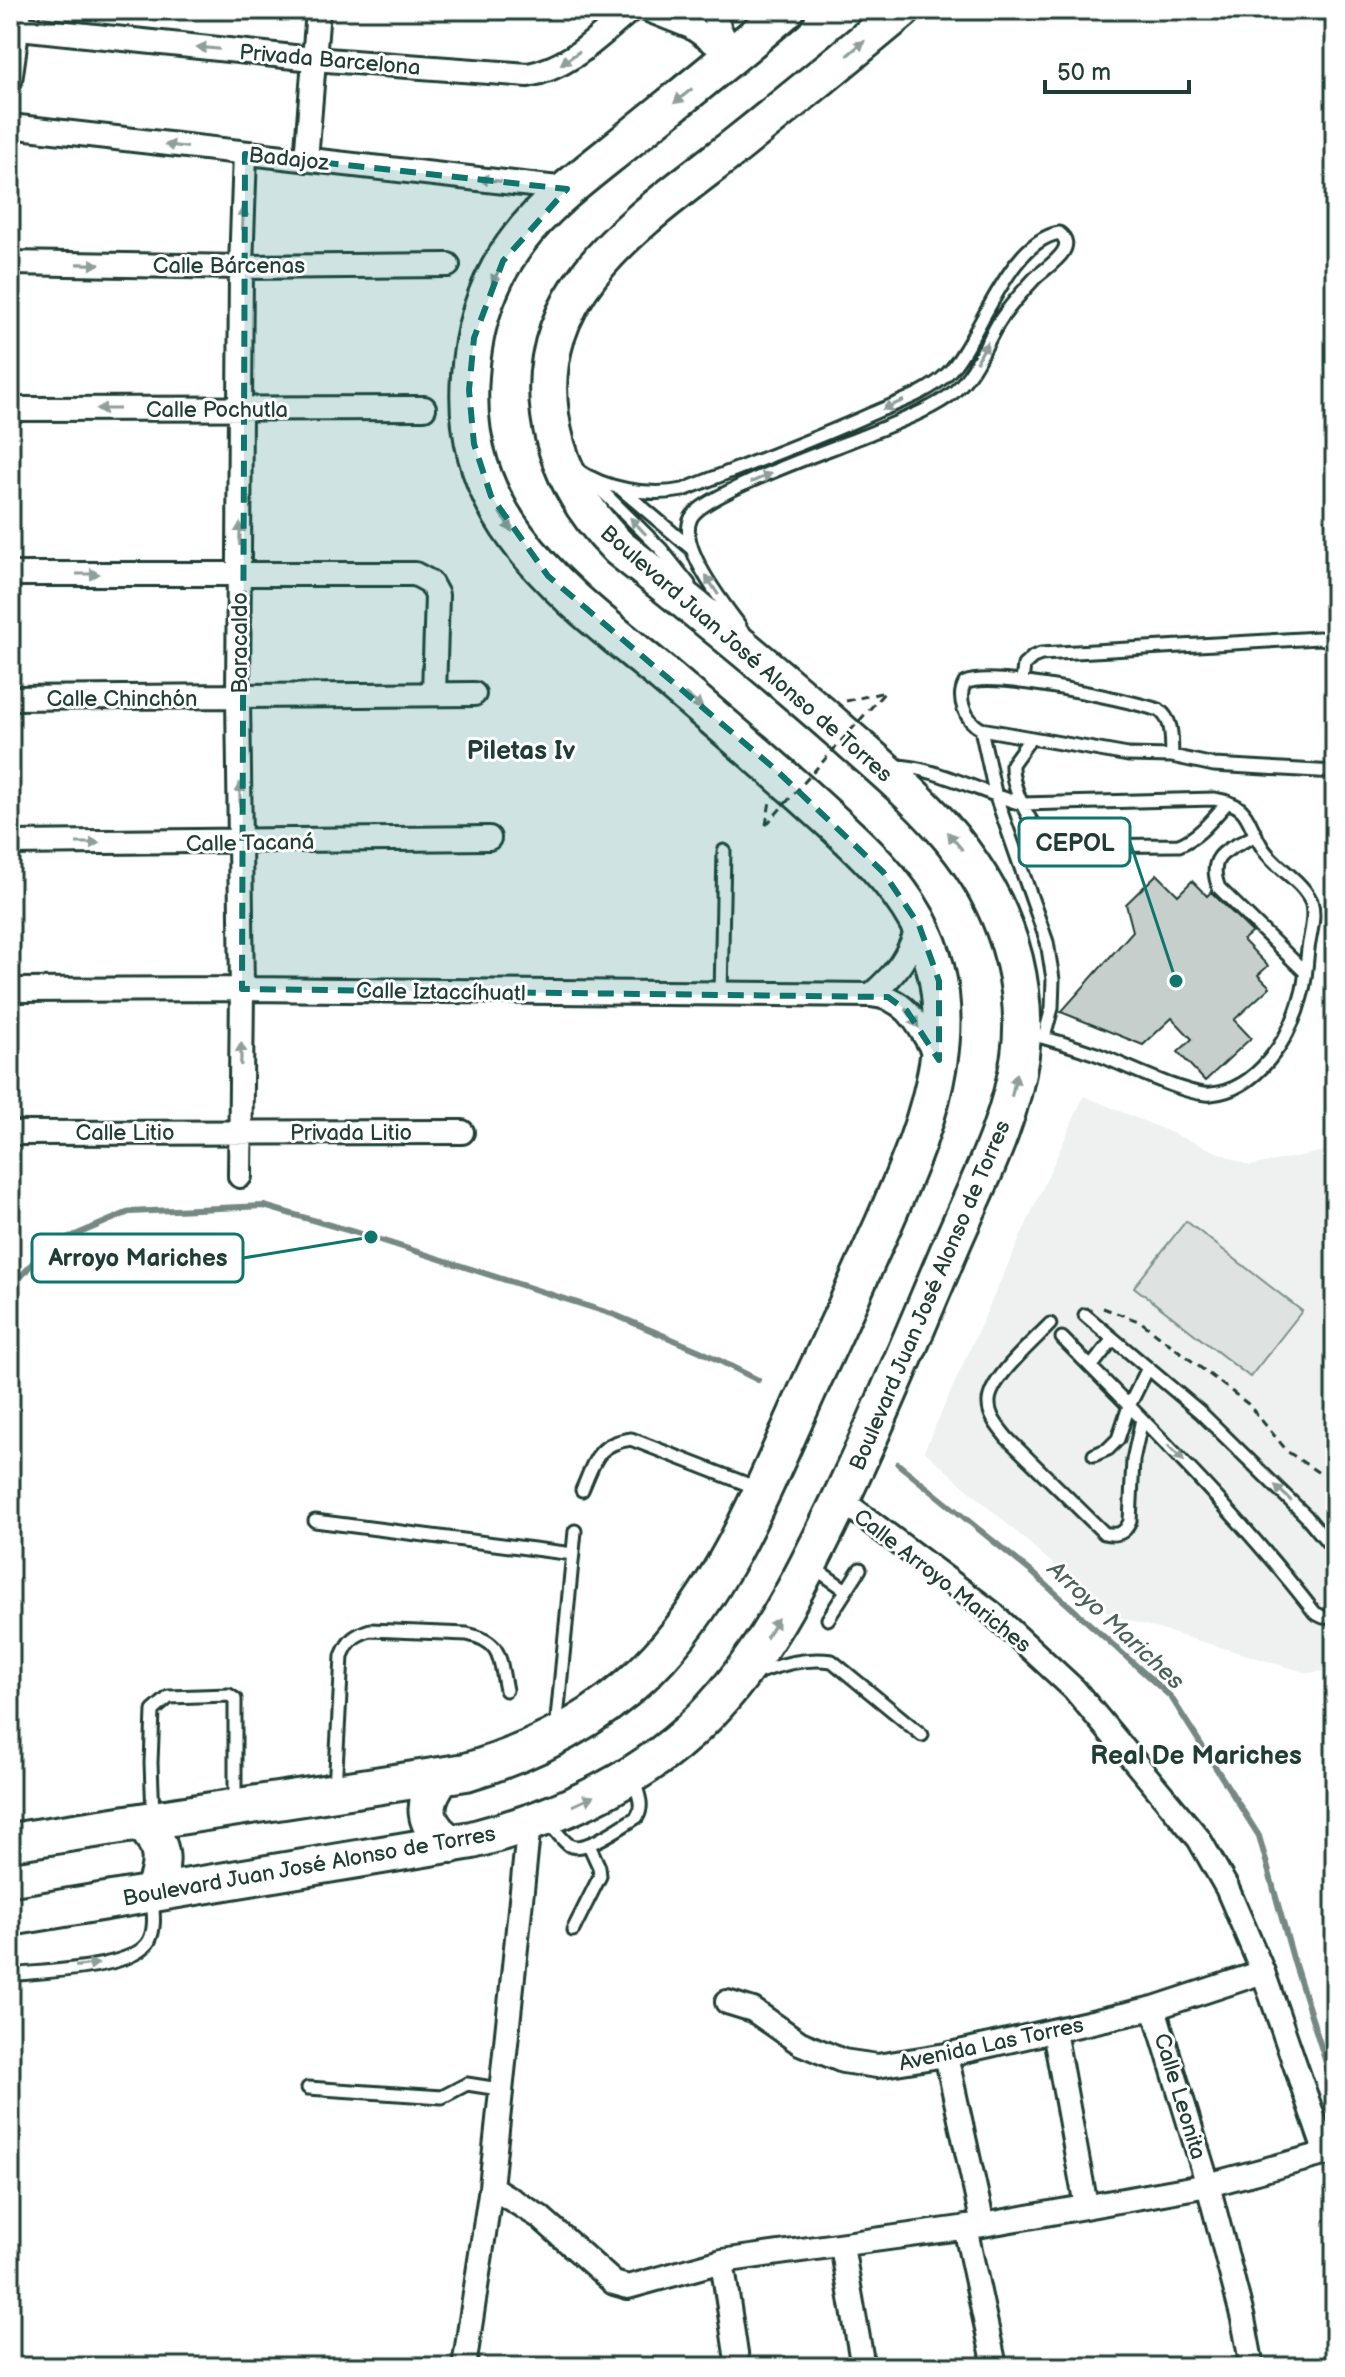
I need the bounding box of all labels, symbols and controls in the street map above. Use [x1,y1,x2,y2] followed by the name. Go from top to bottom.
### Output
[238,39,422,82] street label: Privada Barcelona
[846,40,866,57] one-way arrow
[195,41,220,54] one-way arrow
[1045,44,1189,94] scale bar
[560,50,580,66] one-way arrow
[1057,58,1111,87] text: 50 m
[673,87,693,103] one-way arrow
[163,139,188,152] one-way arrow
[247,142,331,177] street label: Badajoz
[477,174,502,187] one-way arrow
[236,205,249,230] one-way arrow
[153,253,305,280] street label: Calle Bárcenas
[76,258,101,270] one-way arrow
[490,262,503,285] one-way arrow
[975,341,989,364] one-way arrow
[146,397,288,424] street label: Calle Pochutla
[881,398,904,412] one-way arrow
[95,403,120,415] one-way arrow
[750,472,773,485] one-way arrow
[499,512,514,533] one-way arrow
[630,517,648,536] one-way arrow
[595,520,898,788] street label: Boulevard Juan José Alonso de Torres
[234,521,246,546] one-way arrow
[76,568,101,580] one-way arrow
[705,574,720,596] one-way arrow
[227,592,254,694] street label: Baracaldo
[47,686,197,713] street label: Calle Chinchón
[683,692,703,709] one-way arrow
[467,736,576,767] district label: Piletas Iv
[234,781,246,806] one-way arrow
[1019,818,1130,866] callout: CEPOL
[186,829,314,858] street label: Calle Tacaná
[1035,829,1115,858] text: CEPOL
[948,831,964,851] one-way arrow
[76,837,101,849] one-way arrow
[356,978,526,1007] street label: Calle Iztaccíhuatl
[904,1008,919,1029] one-way arrow
[235,1041,247,1066] one-way arrow
[1008,1072,1021,1097] one-way arrow
[844,1116,1017,1475] street label: Boulevard Juan José Alonso de Torres
[76,1120,174,1147] street label: Calle Litio
[290,1120,412,1147] street label: Privada Litio
[32,1234,243,1282] callout: Arroyo Mariches
[47,1244,228,1273] text: Arroyo Mariches
[1167,1443,1185,1462] one-way arrow
[1274,1484,1293,1503] one-way arrow
[848,1503,1036,1659] street label: Calle Arroyo Mariches
[1041,1554,1190,1696] water label: Arroyo Mariches
[765,1617,779,1639] one-way arrow
[1090,1741,1302,1772] district label: Real De Mariches
[571,1794,595,1808] one-way arrow
[121,1820,498,1913] street label: Boulevard Juan José Alonso de Torres
[75,1959,100,1972] one-way arrow
[896,2012,1086,2077] street label: Avenida Las Torres
[1148,2030,1212,2163] street label: Calle Leonita

